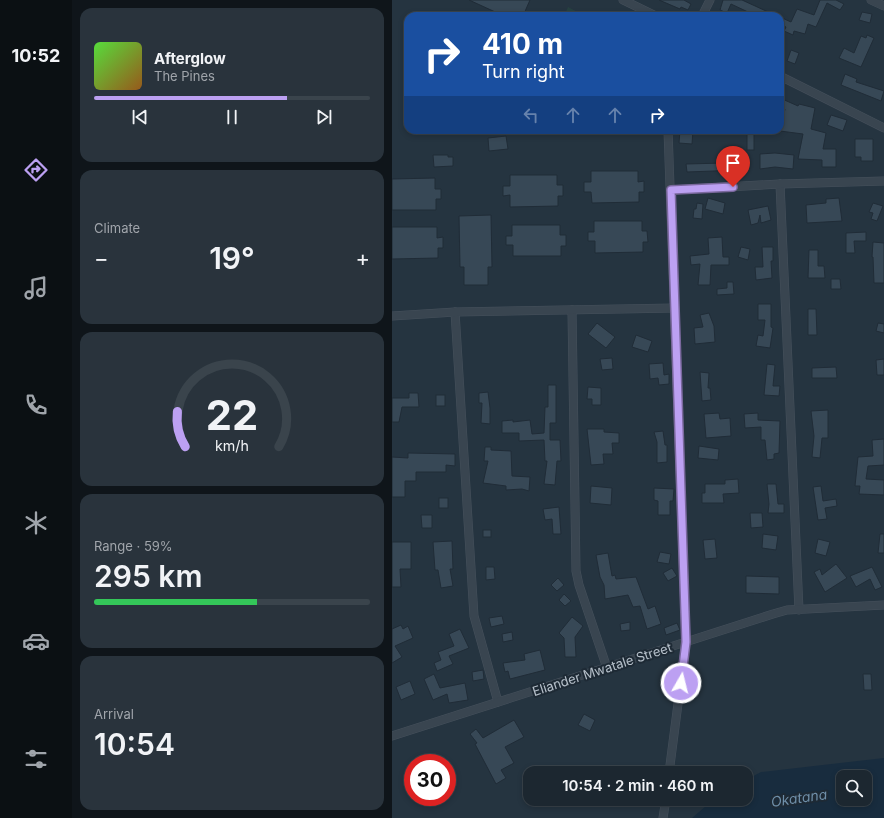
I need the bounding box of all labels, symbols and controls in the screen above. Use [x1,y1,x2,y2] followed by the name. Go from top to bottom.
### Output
[482,27,563,61] text: 410 m
[416,28,468,80] icon: right
[12,45,60,66] text: 10:52
[154,49,226,68] text: Afterglow
[482,61,565,82] text: Turn right
[154,68,215,84] text: The Pines
[520,104,542,126] icon: left
[562,104,584,126] icon: ahead
[604,104,626,126] icon: ahead
[646,104,668,126] icon: right
[129,106,151,128] icon: previous
[221,106,243,128] icon: pause
[313,106,335,128] icon: next
[716,146,750,187] pin
[722,152,744,174] icon: arrive
[22,156,50,184] icon: directions
[94,220,140,236] text: Climate
[209,240,255,276] text: 19°
[94,245,109,271] text: −
[355,245,370,271] text: +
[22,274,50,302] icon: music
[206,390,258,440] text: 22
[22,391,50,419] icon: phone
[215,437,249,454] text: km/h
[22,509,50,537] icon: climate
[94,538,173,554] text: Range · 59%
[94,558,202,594] text: 295 km
[22,627,50,655] icon: car
[530,639,674,699] street label: Eliander Mwatale Street
[660,662,702,704] position arrow
[94,706,134,722] text: Arrival
[94,726,175,762] text: 10:54
[22,745,50,773] icon: filters
[404,754,456,806] speed limit sign: 30
[836,770,872,806] map controls
[836,770,872,806] button: search
[562,776,714,795] text: 10:54 · 2 min · 460 m
[770,785,829,810] water label: Okatana

